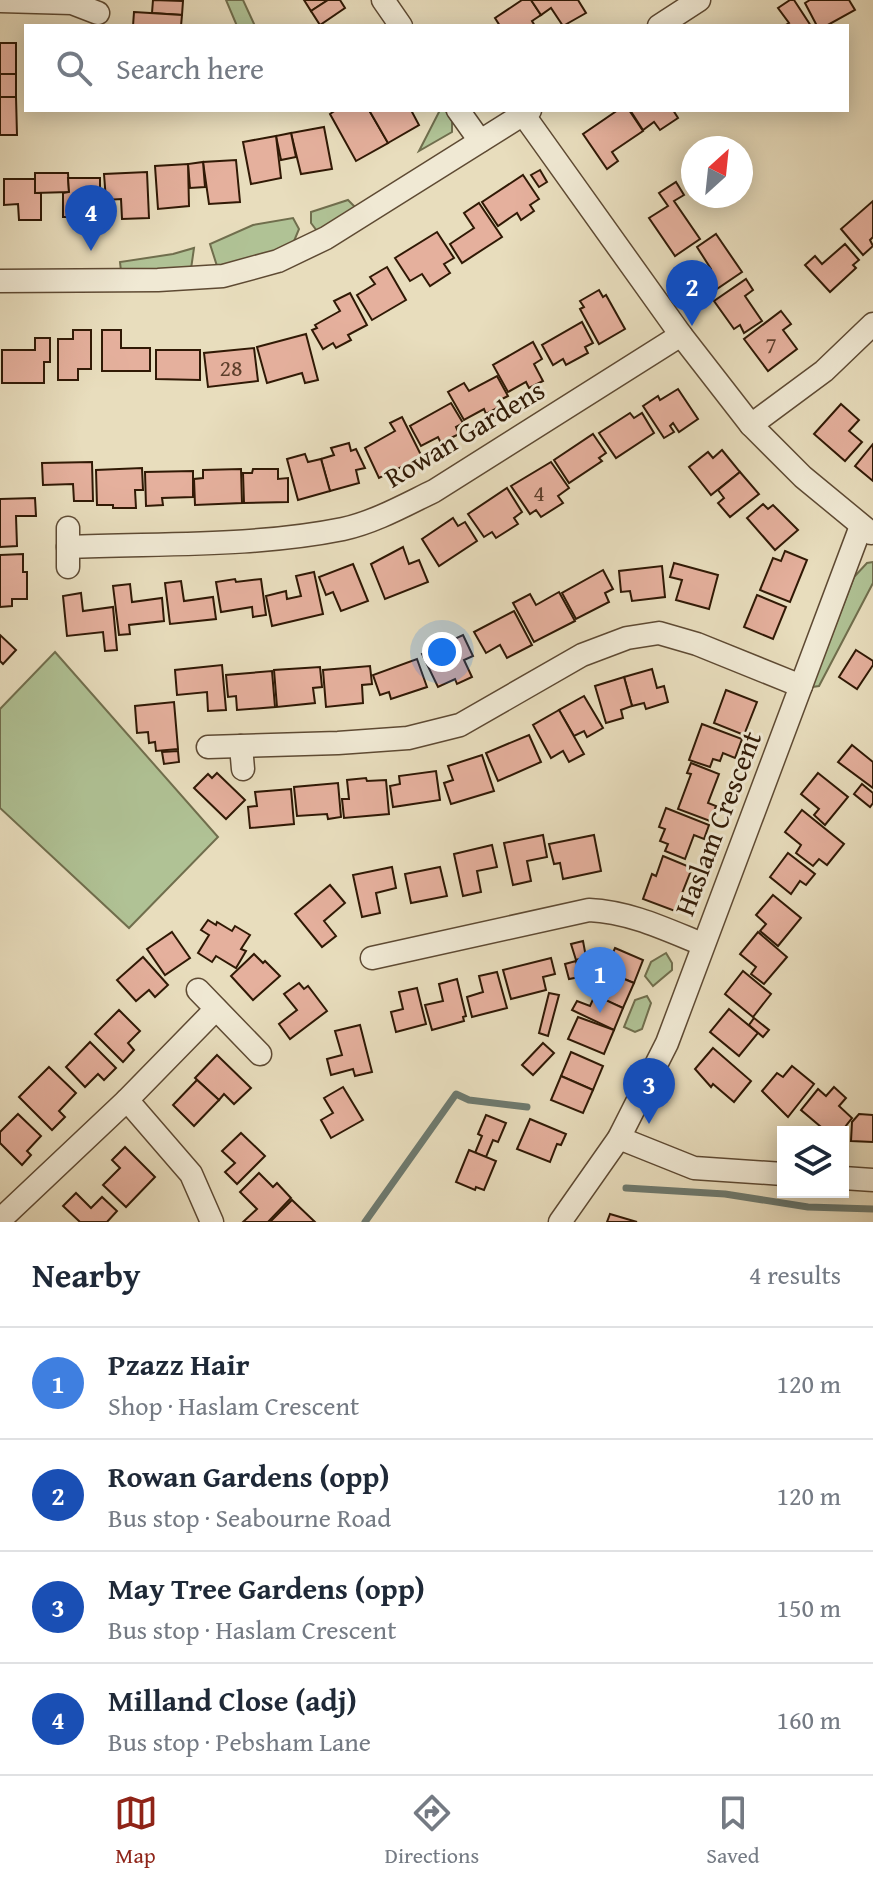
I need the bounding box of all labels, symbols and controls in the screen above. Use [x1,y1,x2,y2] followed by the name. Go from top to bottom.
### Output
[24,24,849,112] search box
[52,46,96,90] icon: search
[116,46,264,90] text: Search here
[681,136,753,208] north arrow
[65,185,117,251] pin: 4
[666,260,718,326] pin: 2
[765,327,777,362] house number: 7
[219,350,243,385] house number: 28
[376,369,552,497] street label: Rowan Gardens
[533,475,545,510] house number: 4
[422,632,462,672] your location
[663,725,771,921] street label: Haslam Crescent
[574,947,626,1013] pin: 1
[623,1058,675,1124] pin: 3
[777,1126,849,1198] map controls
[777,1126,849,1198] button: layers
[32,1250,141,1299] text: Nearby
[749,1255,841,1294] text: 4 results
[108,1342,250,1386] text: Pzazz Hair
[51,1364,65,1403] text: 1
[776,1364,841,1403] text: 120 m
[108,1386,359,1425] text: Shop · Haslam Crescent
[108,1454,390,1498] text: Rowan Gardens (opp)
[51,1476,65,1515] text: 2
[776,1476,841,1515] text: 120 m
[108,1498,391,1537] text: Bus stop · Seabourne Road
[108,1566,425,1610] text: May Tree Gardens (opp)
[51,1588,65,1627] text: 3
[776,1588,841,1627] text: 150 m
[108,1610,396,1649] text: Bus stop · Haslam Crescent
[108,1678,357,1722] text: Milland Close (adj)
[51,1700,65,1739] text: 4
[776,1700,841,1739] text: 160 m
[108,1722,371,1761] text: Bus stop · Pebsham Lane
[114,1791,158,1871] tab: Map
[385,1791,479,1871] tab: Directions
[706,1791,759,1871] tab: Saved

